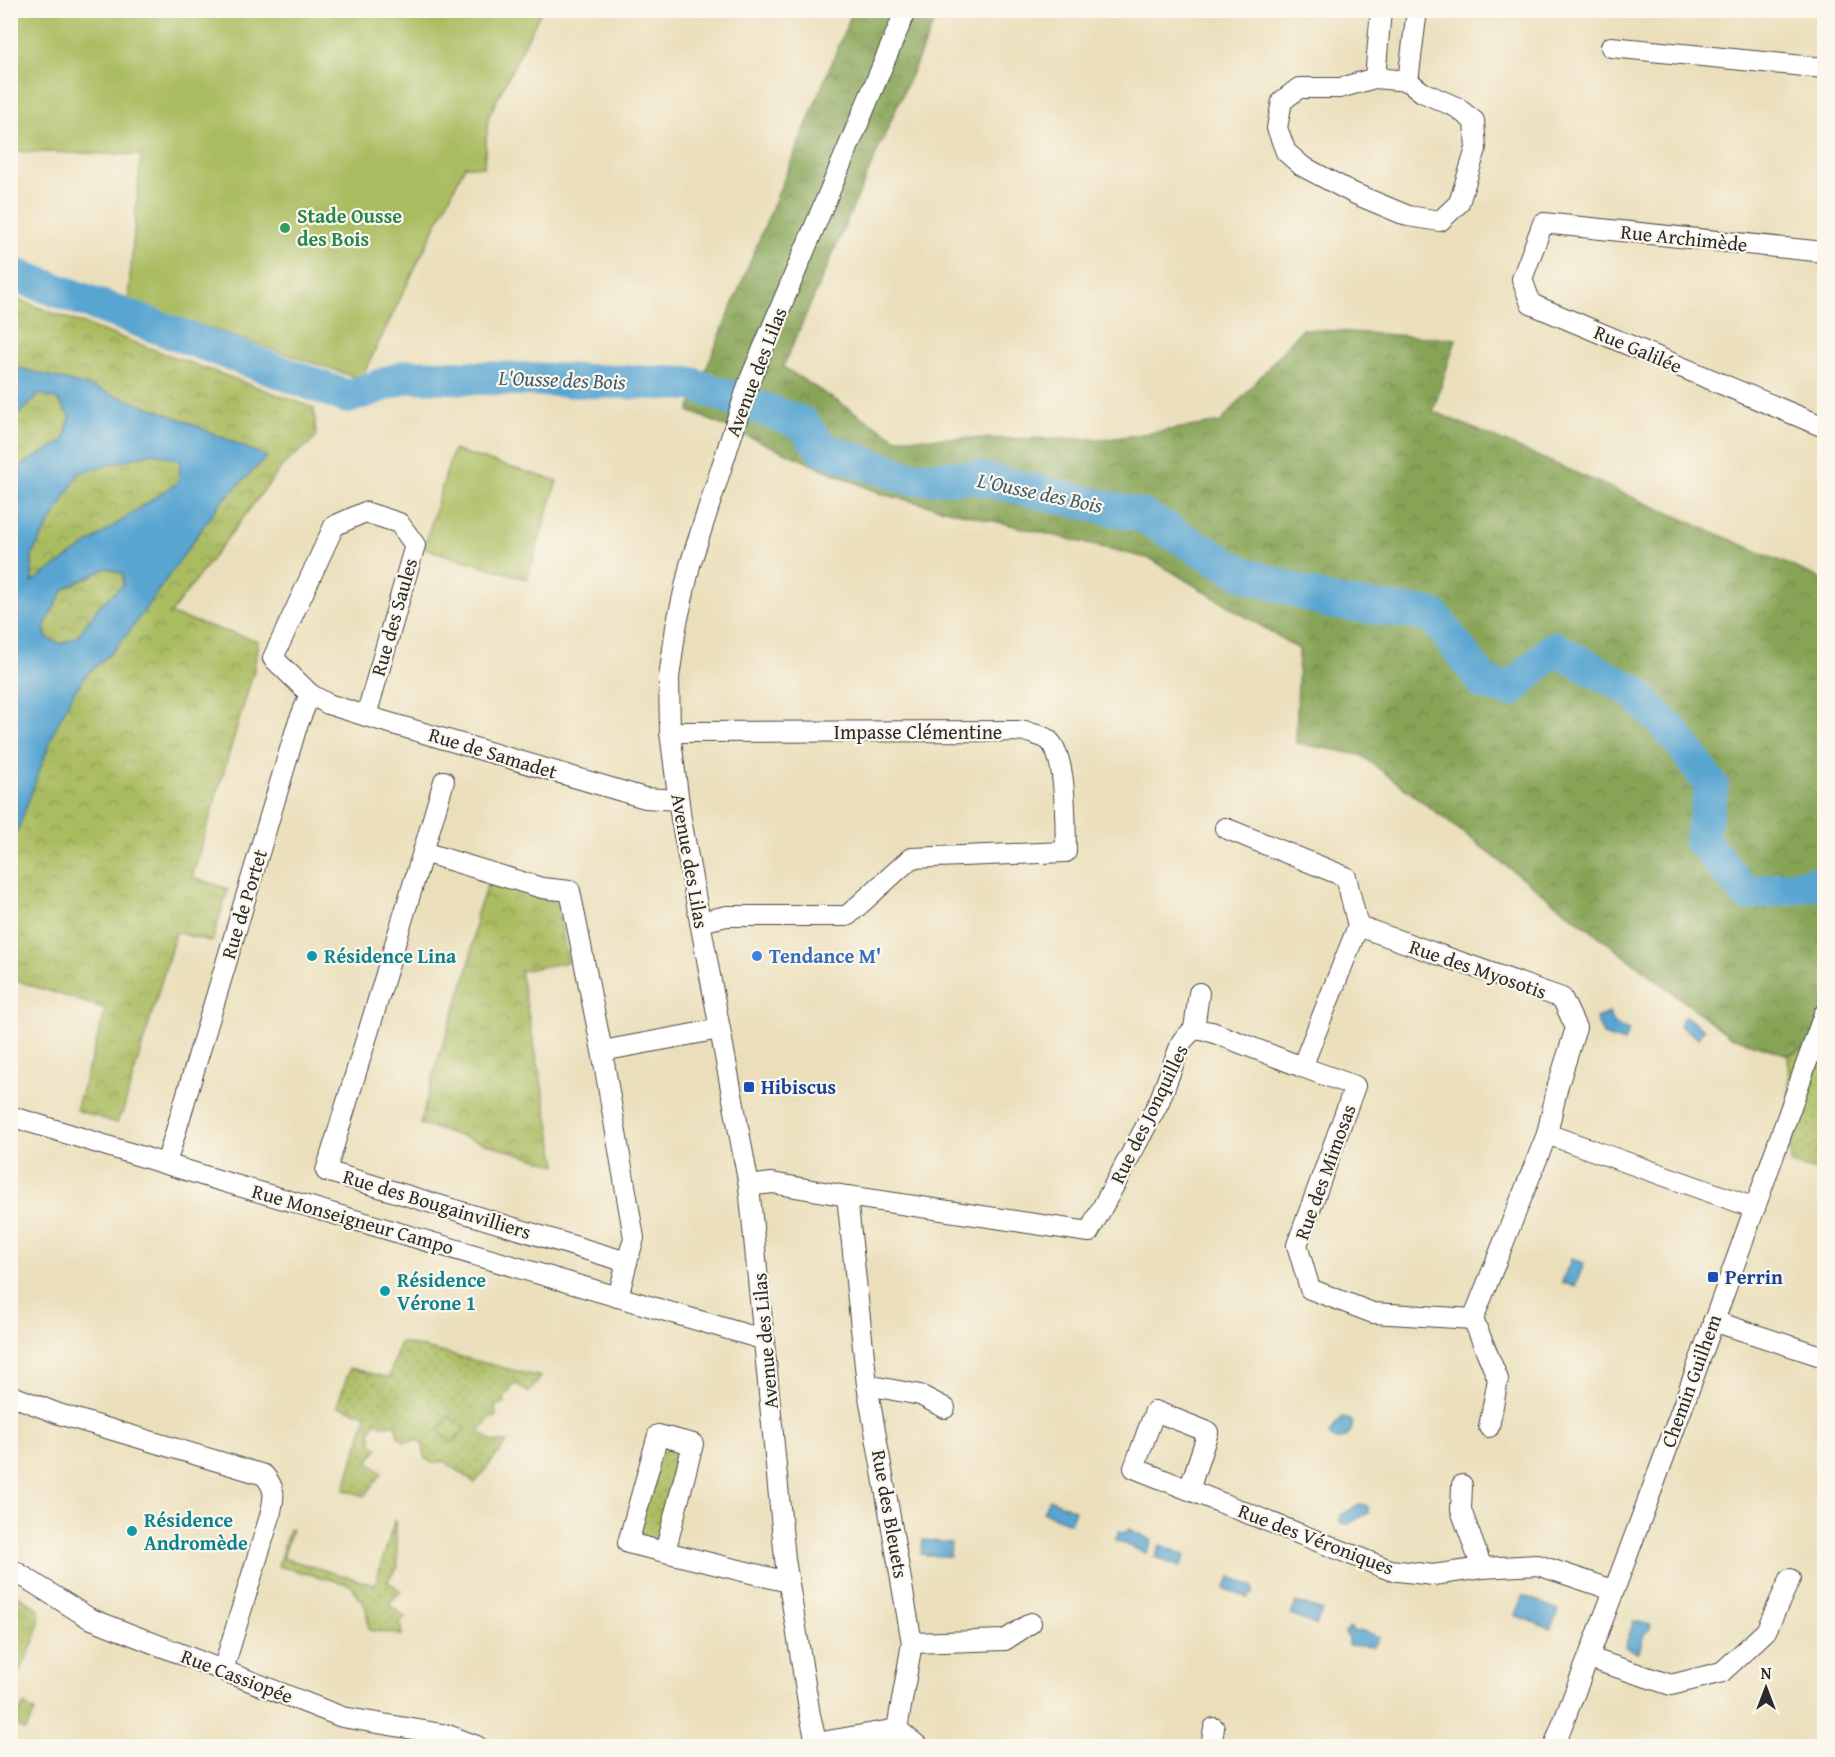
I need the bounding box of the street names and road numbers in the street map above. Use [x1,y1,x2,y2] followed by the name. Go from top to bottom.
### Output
[1619,216,1749,259] street label: Rue Archimède
[718,303,794,441] street label: Avenue des Lilas
[1590,317,1687,380] street label: Rue Galilée
[363,554,424,679] street label: Rue des Saules
[834,717,1002,746] street label: Impasse Clémentine
[425,719,561,786] street label: Rue de Samadet
[664,791,717,931] street label: Avenue des Lilas
[213,845,274,962] street label: Rue de Portet
[1406,931,1551,1006] street label: Rue des Myosotis
[1102,1039,1195,1188] street label: Rue des Jonquilles
[1287,1100,1363,1244] street label: Rue des Mimosas
[340,1161,535,1246] street label: Rue des Bougainvilliers
[249,1176,457,1261] street label: Rue Monseigneur Campo
[744,1272,785,1410] street label: Avenue des Lilas
[1653,1310,1728,1452] street label: Chemin Guilhem
[865,1447,916,1581] street label: Rue des Bleuets
[1234,1495,1398,1582] street label: Rue des Véroniques
[177,1641,297,1710] street label: Rue Cassiopée

